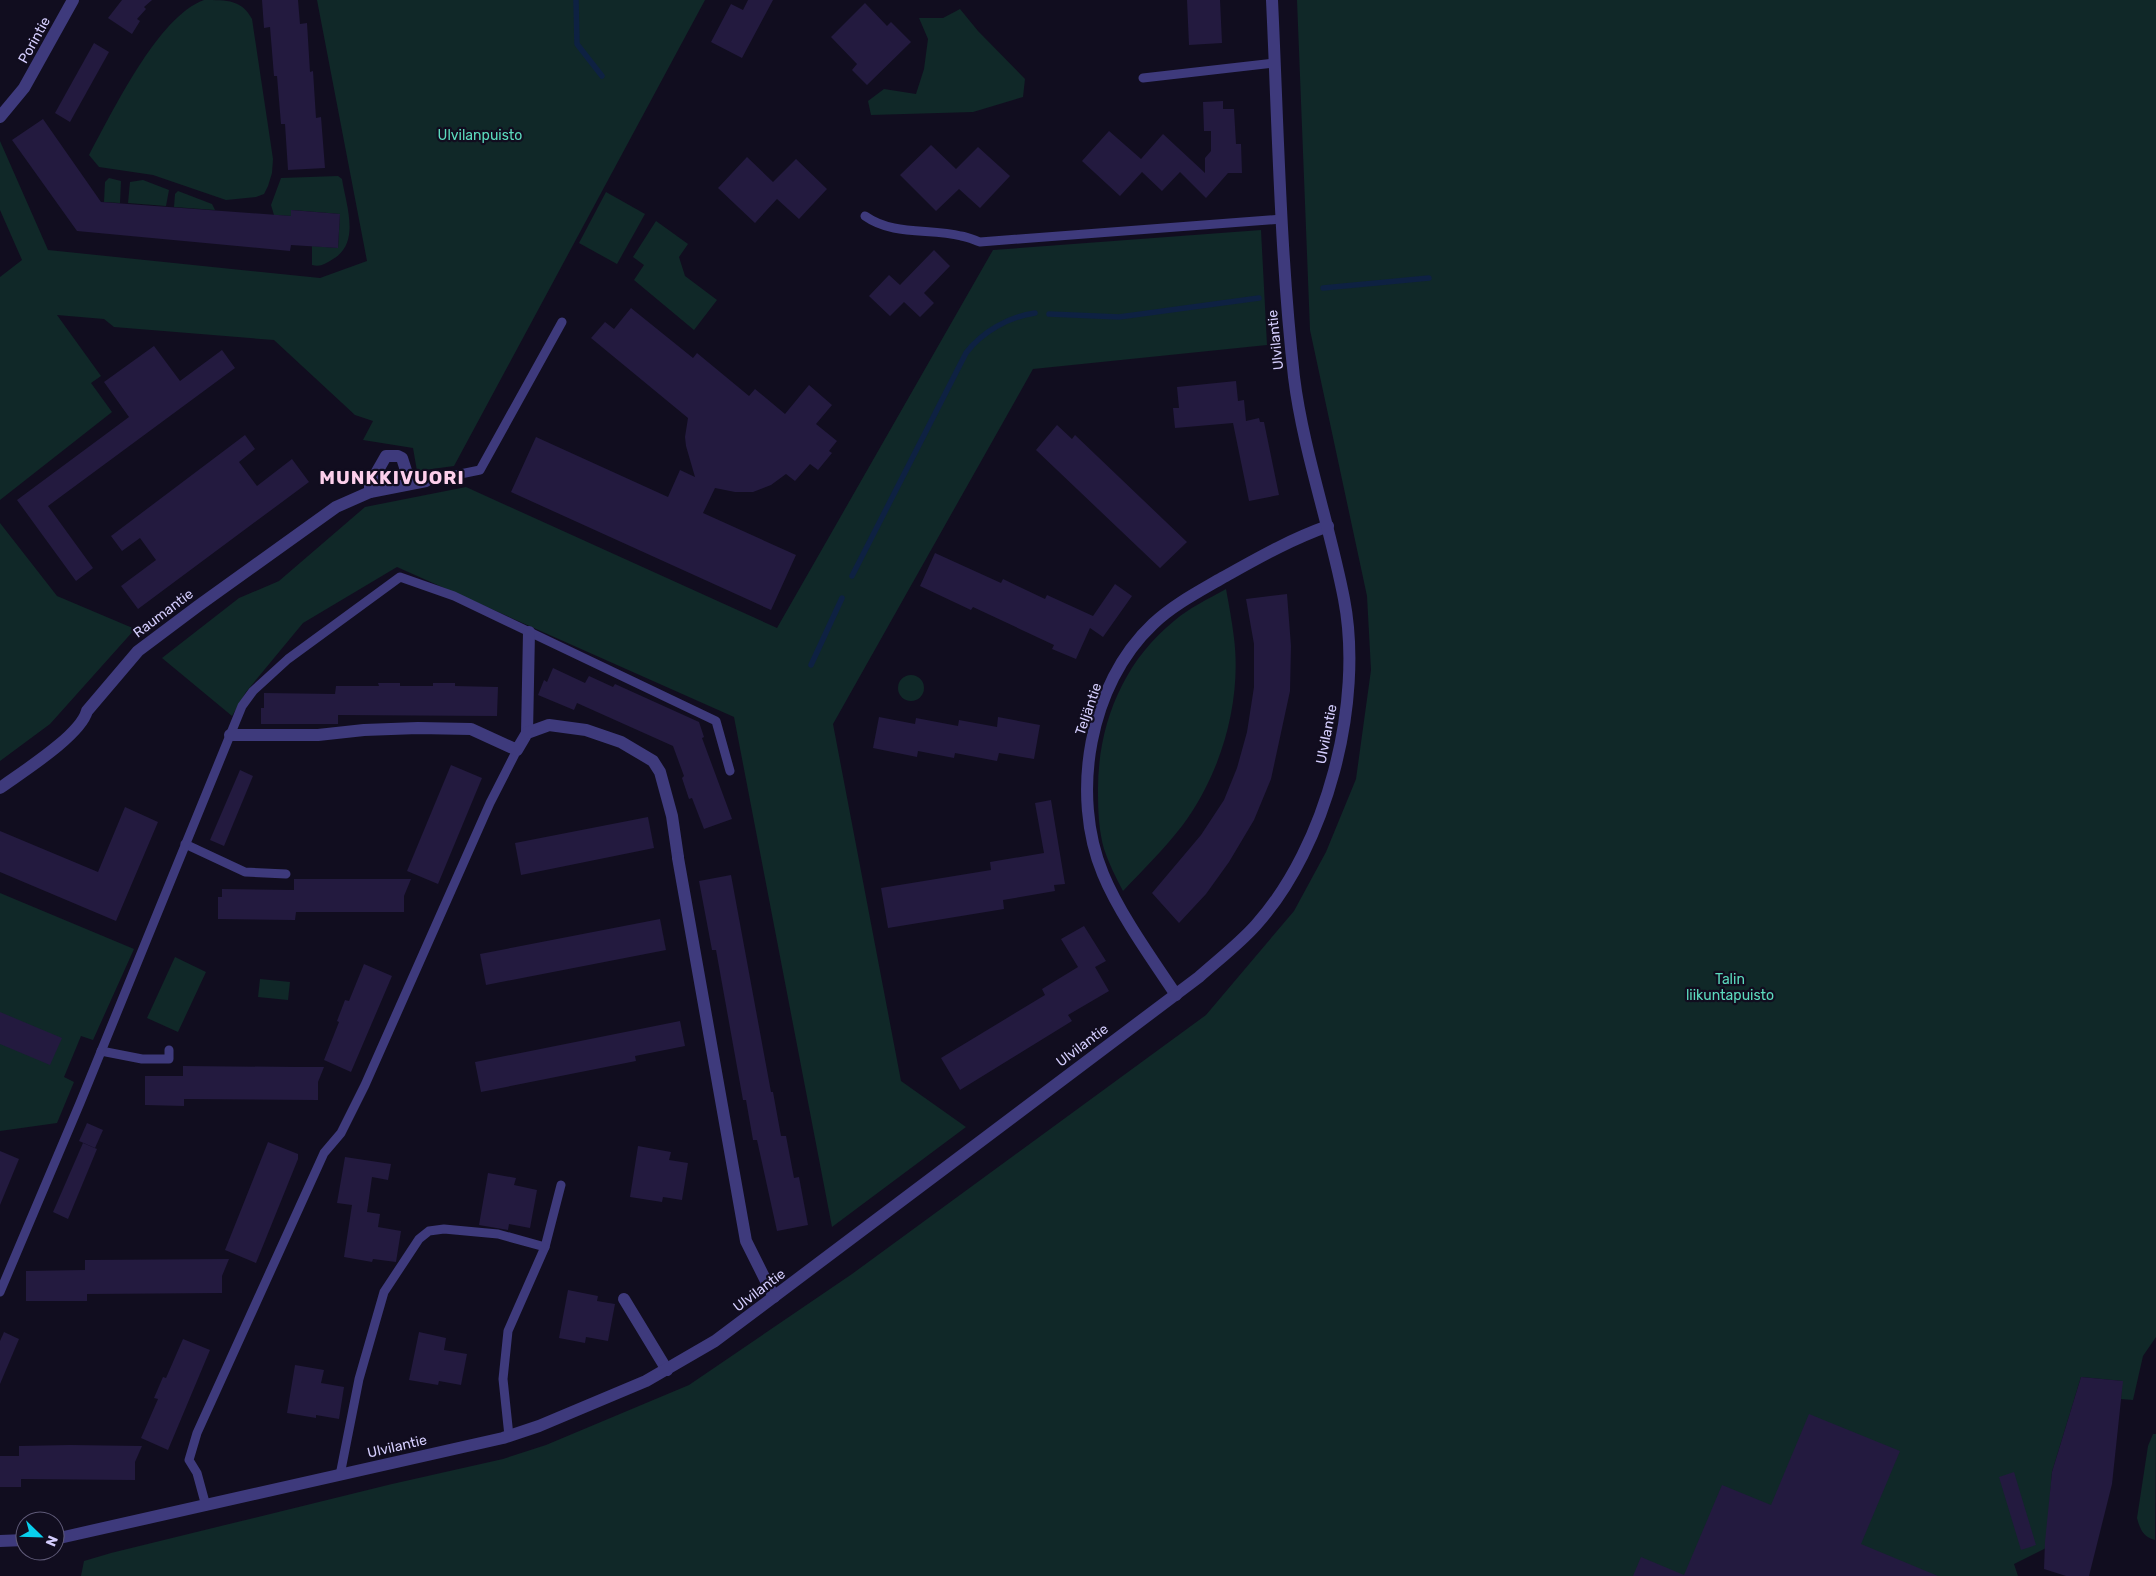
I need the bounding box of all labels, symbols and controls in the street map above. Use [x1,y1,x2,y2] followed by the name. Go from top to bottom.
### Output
[15,14,54,67] street label: Porintie
[438,127,522,144] park label: Ulvilanpuisto
[1264,309,1287,371] street label: Ulvilantie
[319,466,465,489] district label: MUNKKIVUORI
[130,585,197,641] street label: Raumantie
[1072,681,1105,738] street label: Teljäntie
[1312,703,1341,765] street label: Ulvilantie
[1686,971,1774,1004] park label: Talin liikuntapuisto
[1053,1020,1112,1070] street label: Ulvilantie
[730,1265,789,1315] street label: Ulvilantie
[366,1431,429,1462] street label: Ulvilantie
[15,1511,65,1561] north arrow
[42,1533,61,1549] text: N

